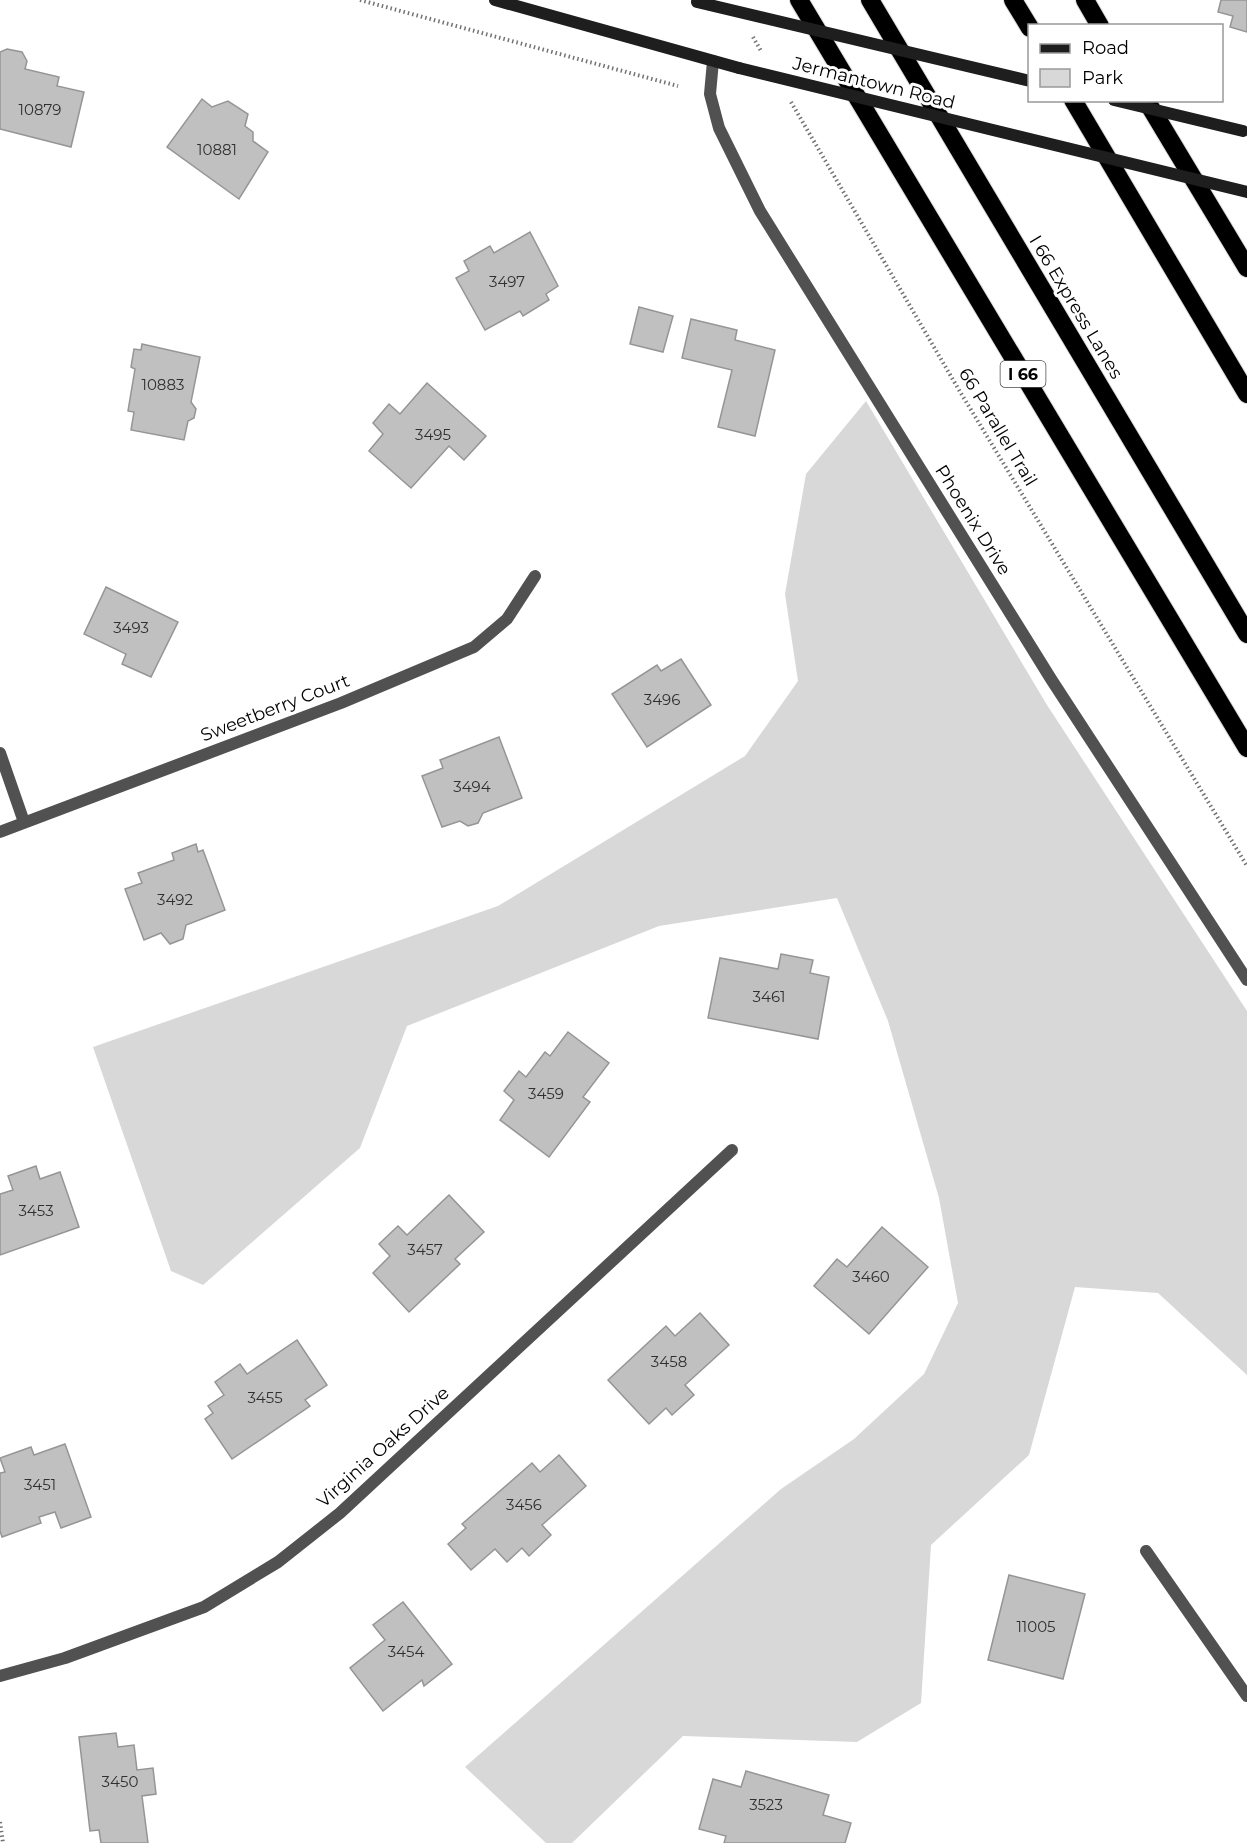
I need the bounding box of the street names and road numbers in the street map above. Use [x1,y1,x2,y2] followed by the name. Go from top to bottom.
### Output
[790,52,957,114] street label: Jermantown Road
[1024,231,1128,383] street label: I 66 Express Lanes
[1000,361,1046,387] road number: I 66
[954,364,1042,490] street label: 66 Parallel Trail
[930,461,1016,579] street label: Phoenix Drive
[197,669,353,747] street label: Sweetberry Court
[312,1382,454,1512] street label: Virginia Oaks Drive

